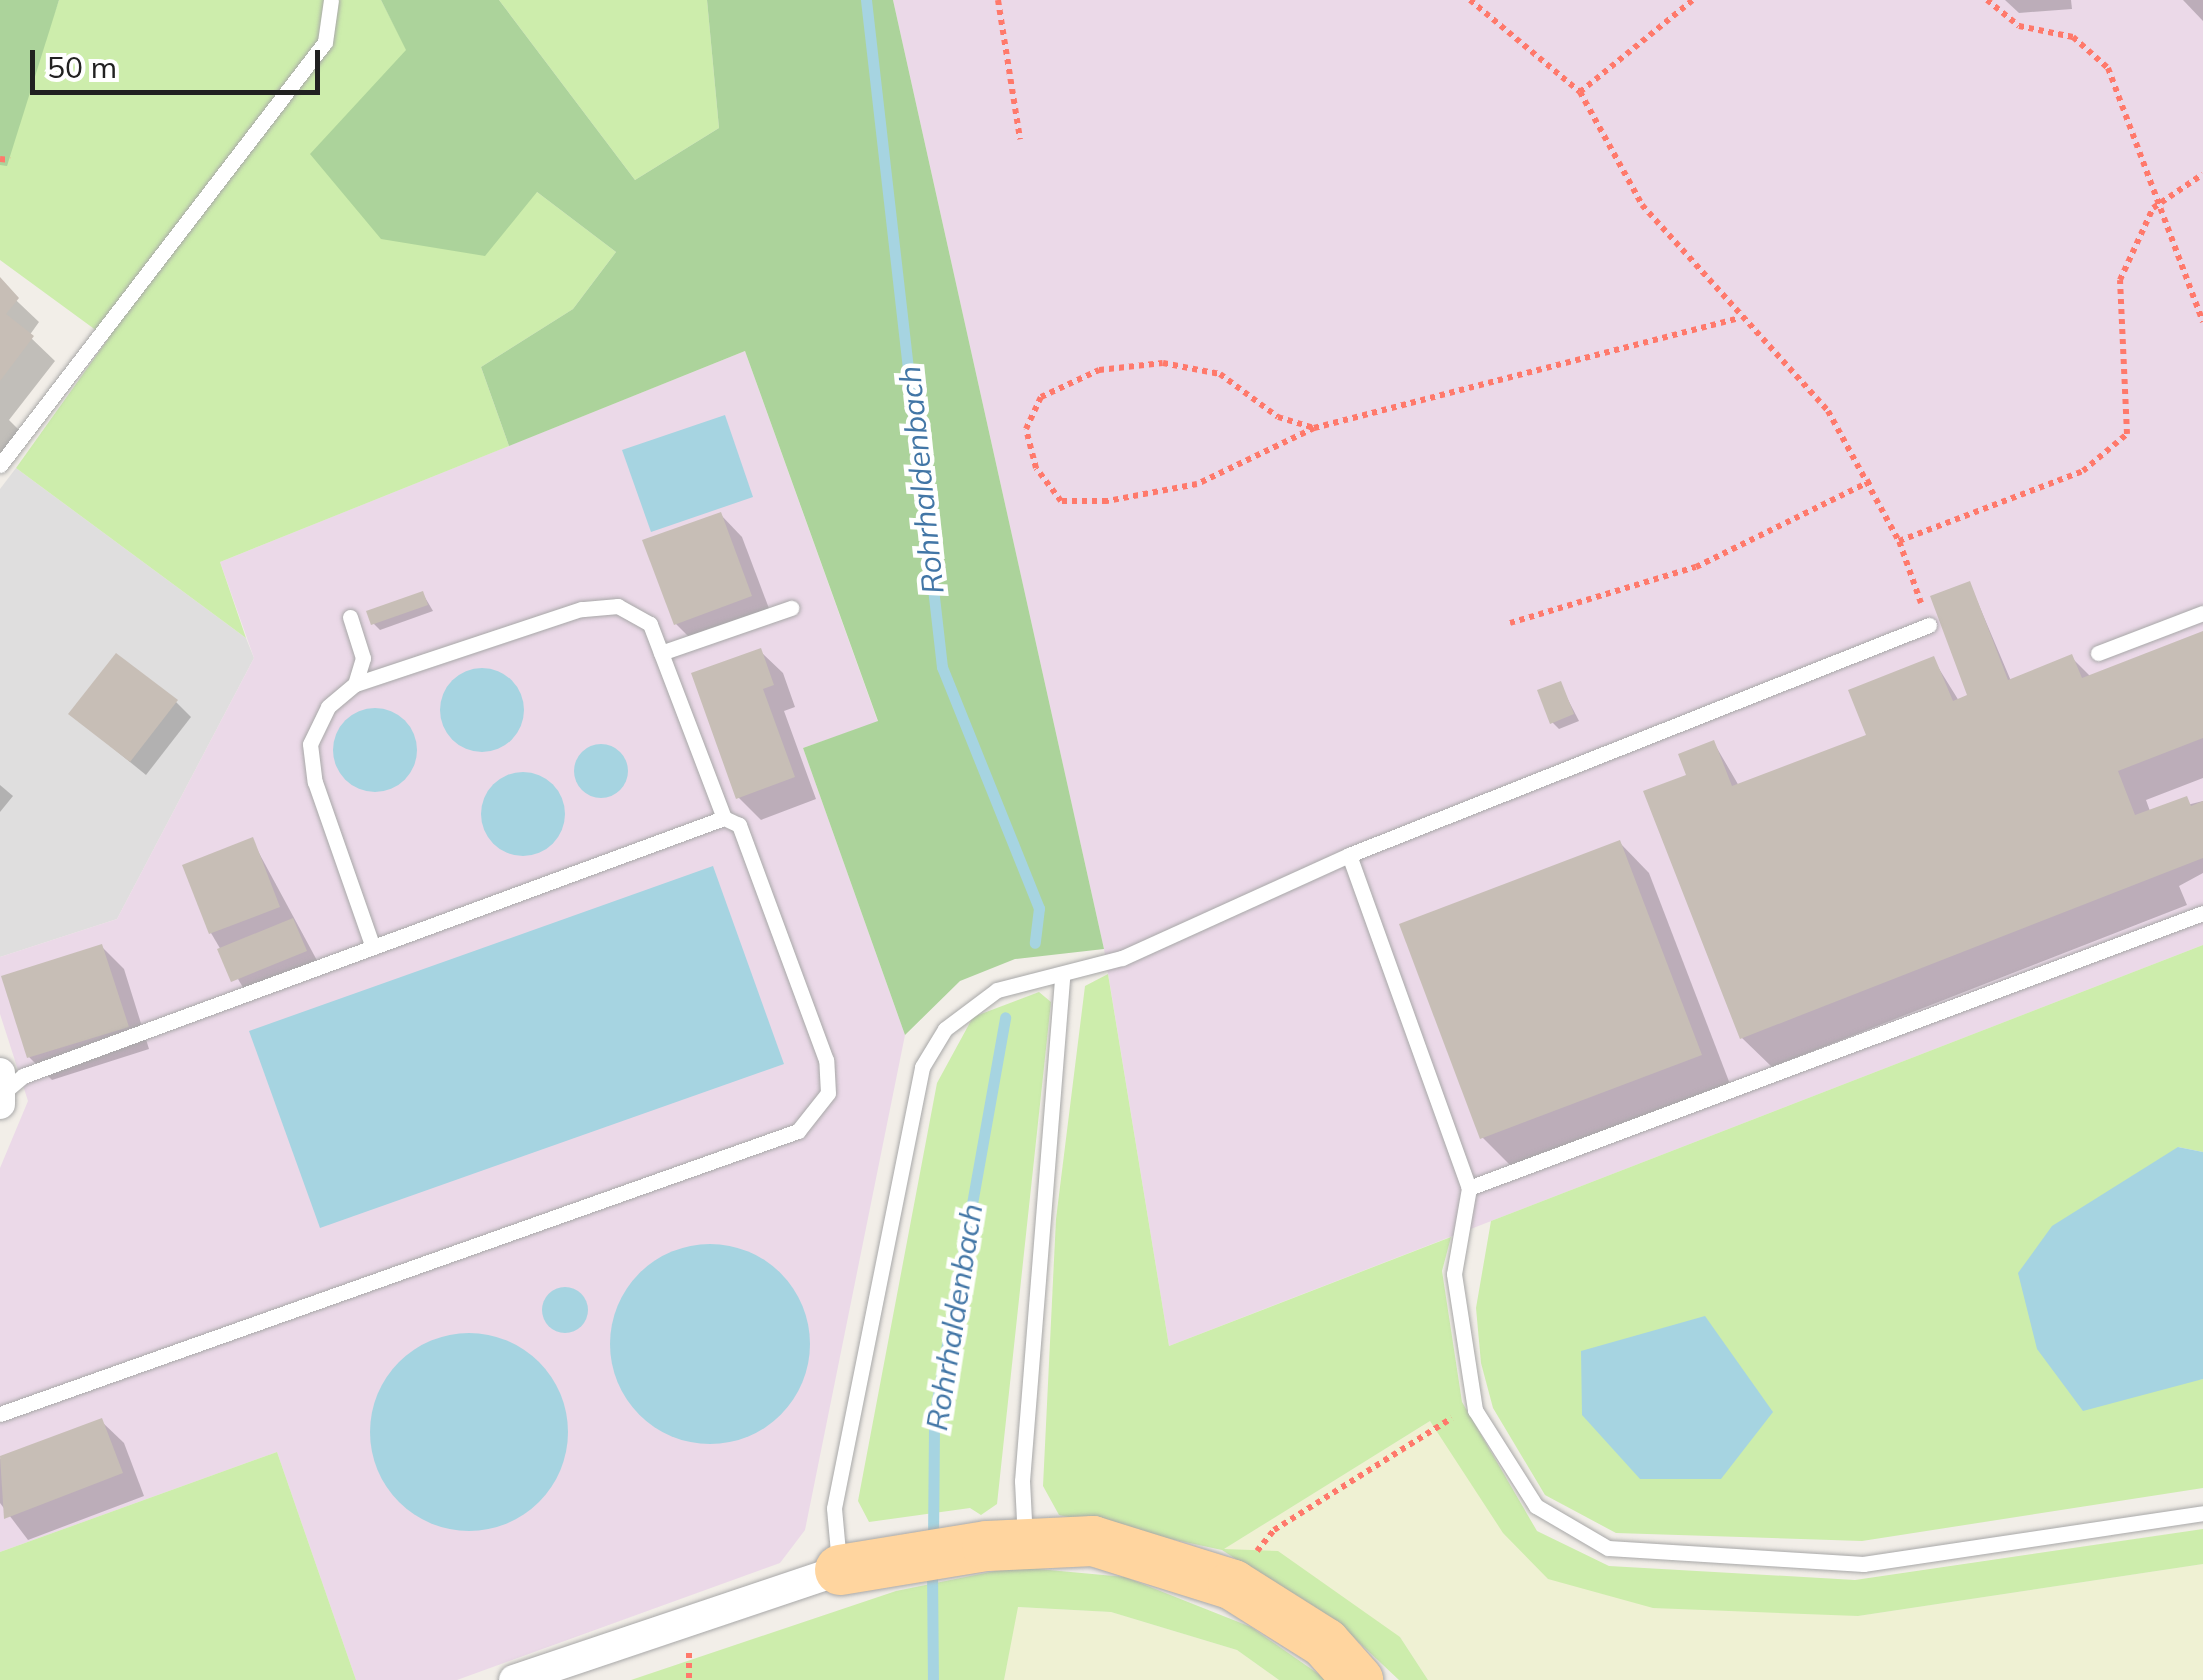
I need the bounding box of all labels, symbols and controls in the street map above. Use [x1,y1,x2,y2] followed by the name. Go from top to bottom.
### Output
[35,30,325,92] scale bar
[47,48,117,86] text: 50 m
[891,364,951,596] water label: Rohrhaldenbach
[918,1201,990,1433] water label: Rohrhaldenbach

